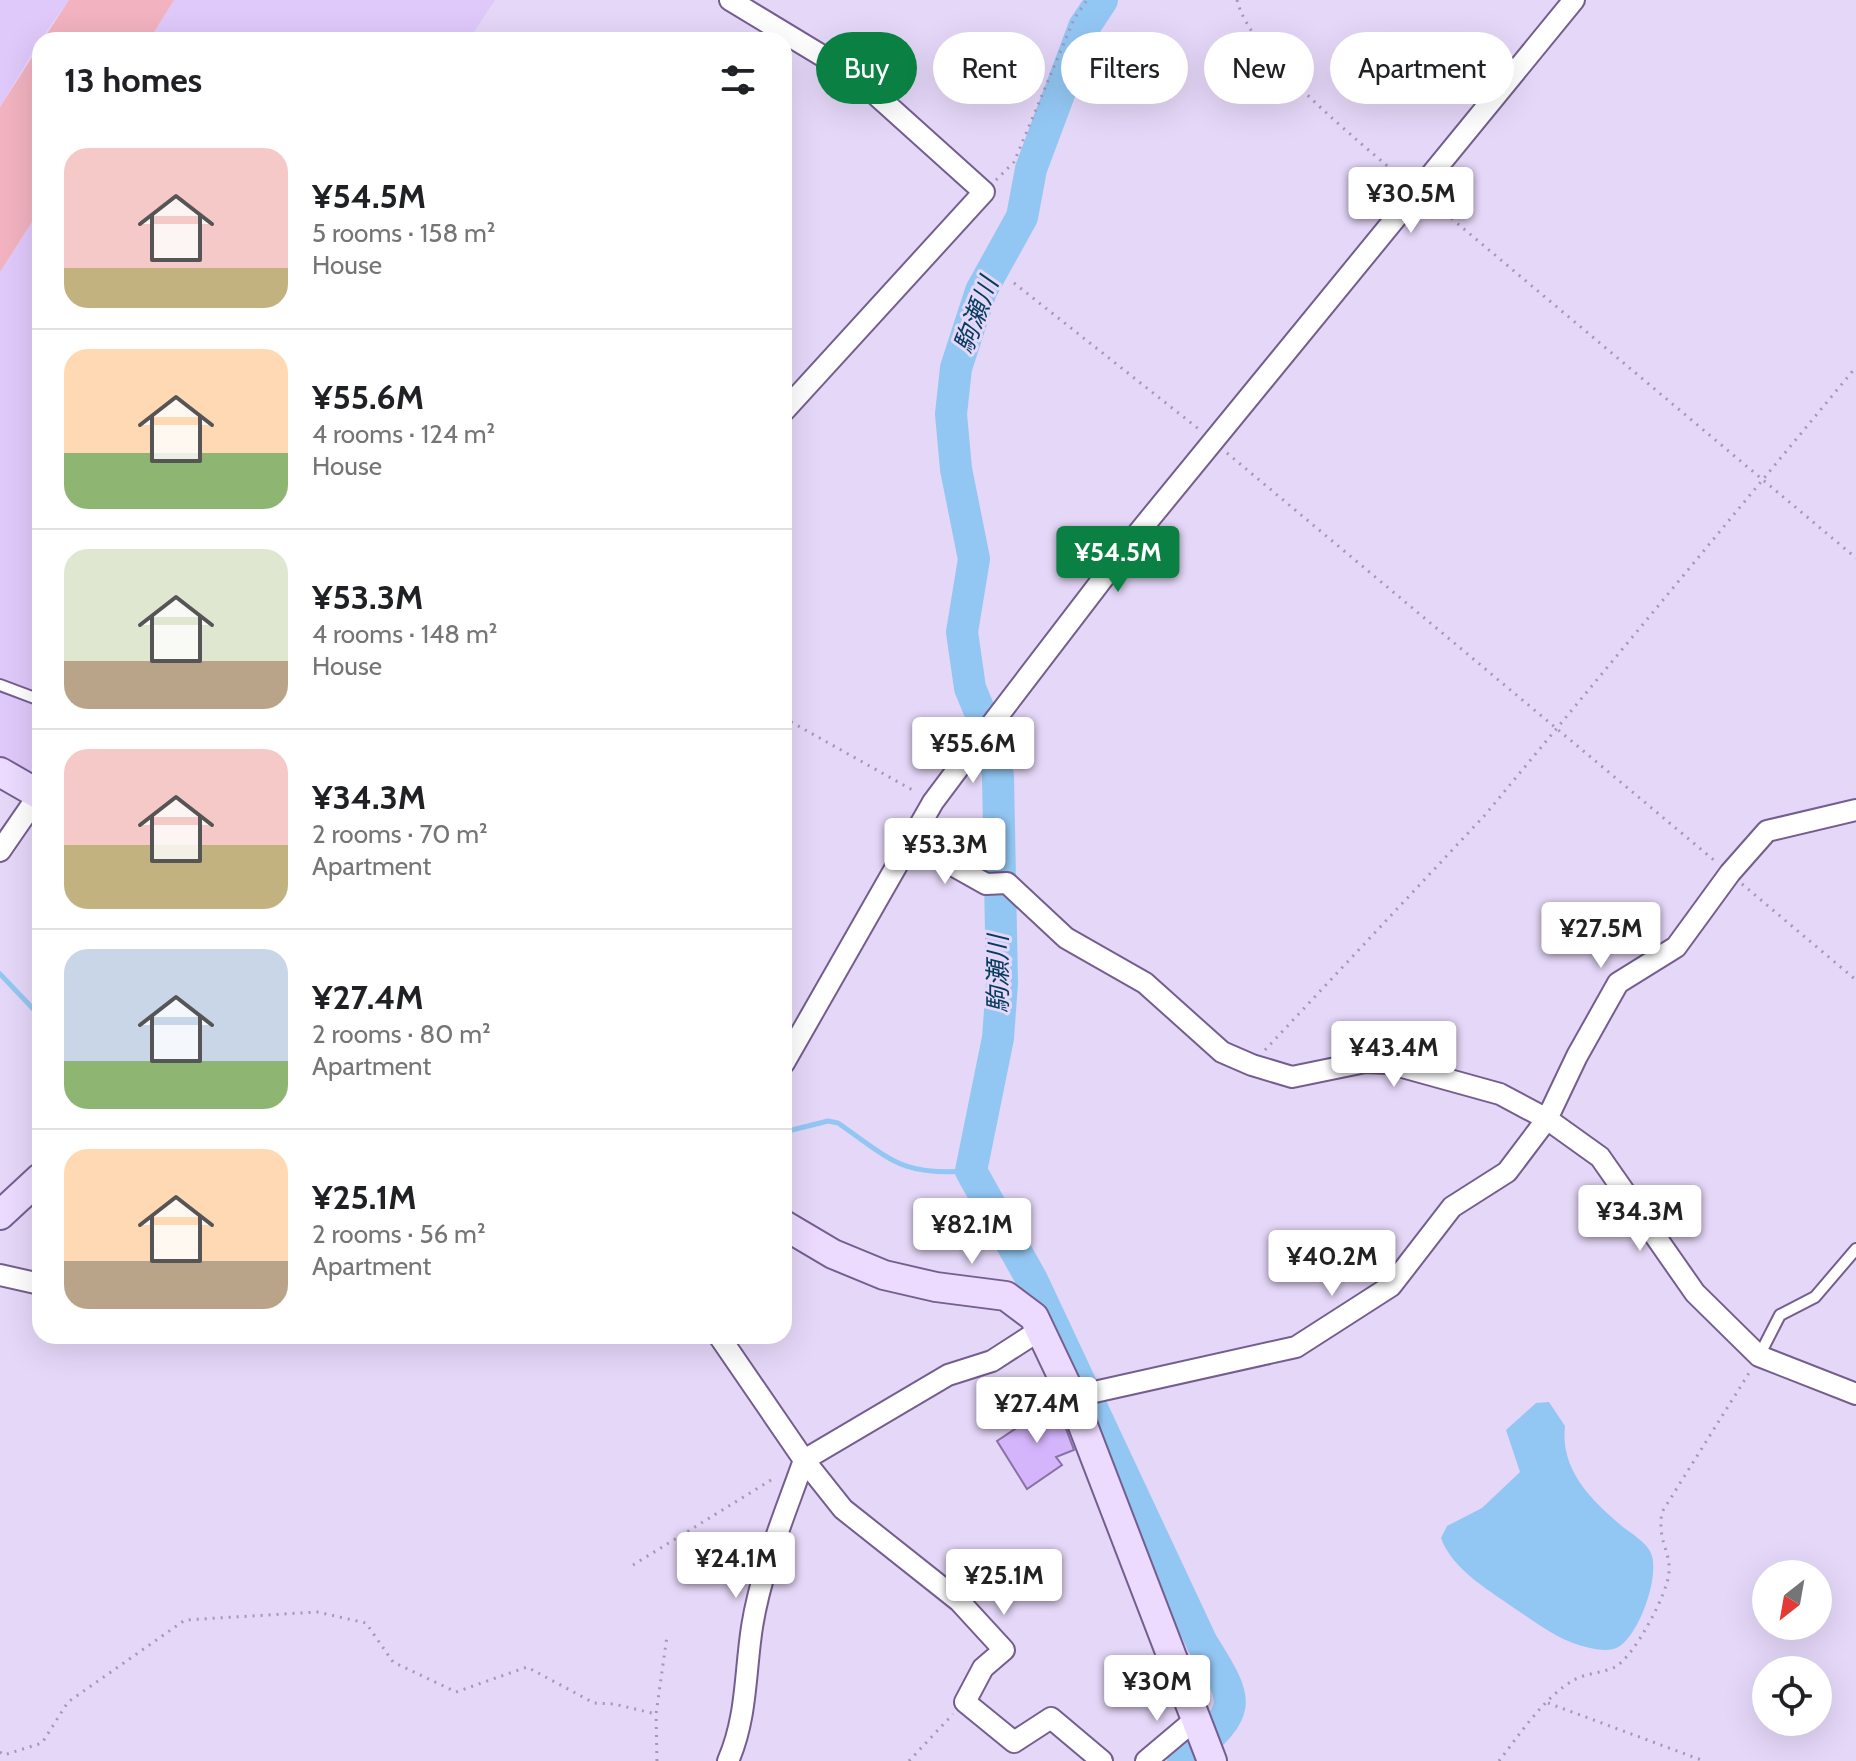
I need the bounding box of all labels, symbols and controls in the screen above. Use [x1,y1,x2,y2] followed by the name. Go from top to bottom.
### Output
[816,32,917,104] chip: Buy
[933,32,1045,104] chip: Rent
[1061,32,1188,104] chip: Filters
[1204,32,1314,104] chip: New
[1330,32,1514,104] chip: Apartment
[716,58,760,102] icon: filters
[64,59,202,101] text: 13 homes
[1346,167,1476,235] pin: ¥30.5M
[312,175,426,217] text: ¥54.5M
[1366,177,1456,209] text: ¥30.5M
[128,180,224,276] icon: home
[312,217,495,249] text: 5 rooms · 158 m²
[312,249,382,281] text: House
[947,270,1006,357] water label: 駒瀬川
[312,376,424,418] text: ¥55.6M
[128,381,224,477] icon: home
[312,418,495,450] text: 4 rooms · 124 m²
[312,450,382,482] text: House
[1053,526,1183,594] pin: ¥54.5M
[1074,536,1162,568] text: ¥54.5M
[312,576,423,618] text: ¥53.3M
[128,581,224,677] icon: home
[312,618,497,650] text: 4 rooms · 148 m²
[312,650,382,682] text: House
[908,717,1038,785] pin: ¥55.6M
[930,727,1016,759] text: ¥55.6M
[312,776,426,818] text: ¥34.3M
[128,781,224,877] icon: home
[312,818,488,850] text: 2 rooms · 70 m²
[880,818,1010,886] pin: ¥53.3M
[902,828,988,860] text: ¥53.3M
[312,850,431,882] text: Apartment
[1536,902,1666,970] pin: ¥27.5M
[1559,912,1643,944] text: ¥27.5M
[982,932,1014,1013] water label: 駒瀬川
[312,976,424,1018] text: ¥27.4M
[128,981,224,1077] icon: home
[312,1018,491,1050] text: 2 rooms · 80 m²
[1329,1021,1459,1089] pin: ¥43.4M
[1349,1031,1439,1063] text: ¥43.4M
[312,1050,431,1082] text: Apartment
[312,1176,417,1218] text: ¥25.1M
[128,1181,224,1277] icon: home
[1575,1185,1705,1253] pin: ¥34.3M
[1596,1195,1684,1227] text: ¥34.3M
[907,1198,1037,1266] pin: ¥82.1M
[931,1208,1013,1240] text: ¥82.1M
[312,1218,486,1250] text: 2 rooms · 56 m²
[1267,1230,1397,1298] pin: ¥40.2M
[1286,1240,1378,1272] text: ¥40.2M
[312,1250,431,1282] text: Apartment
[972,1377,1102,1445] pin: ¥27.4M
[994,1387,1080,1419] text: ¥27.4M
[671,1532,801,1600] pin: ¥24.1M
[695,1542,777,1574] text: ¥24.1M
[939,1549,1069,1617] pin: ¥25.1M
[964,1559,1044,1591] text: ¥25.1M
[1752,1560,1832,1640] north arrow
[1752,1560,1832,1736] map controls
[1110,1655,1204,1723] pin: ¥30M
[1752,1656,1832,1736] button: locate
[1122,1665,1192,1697] text: ¥30M

